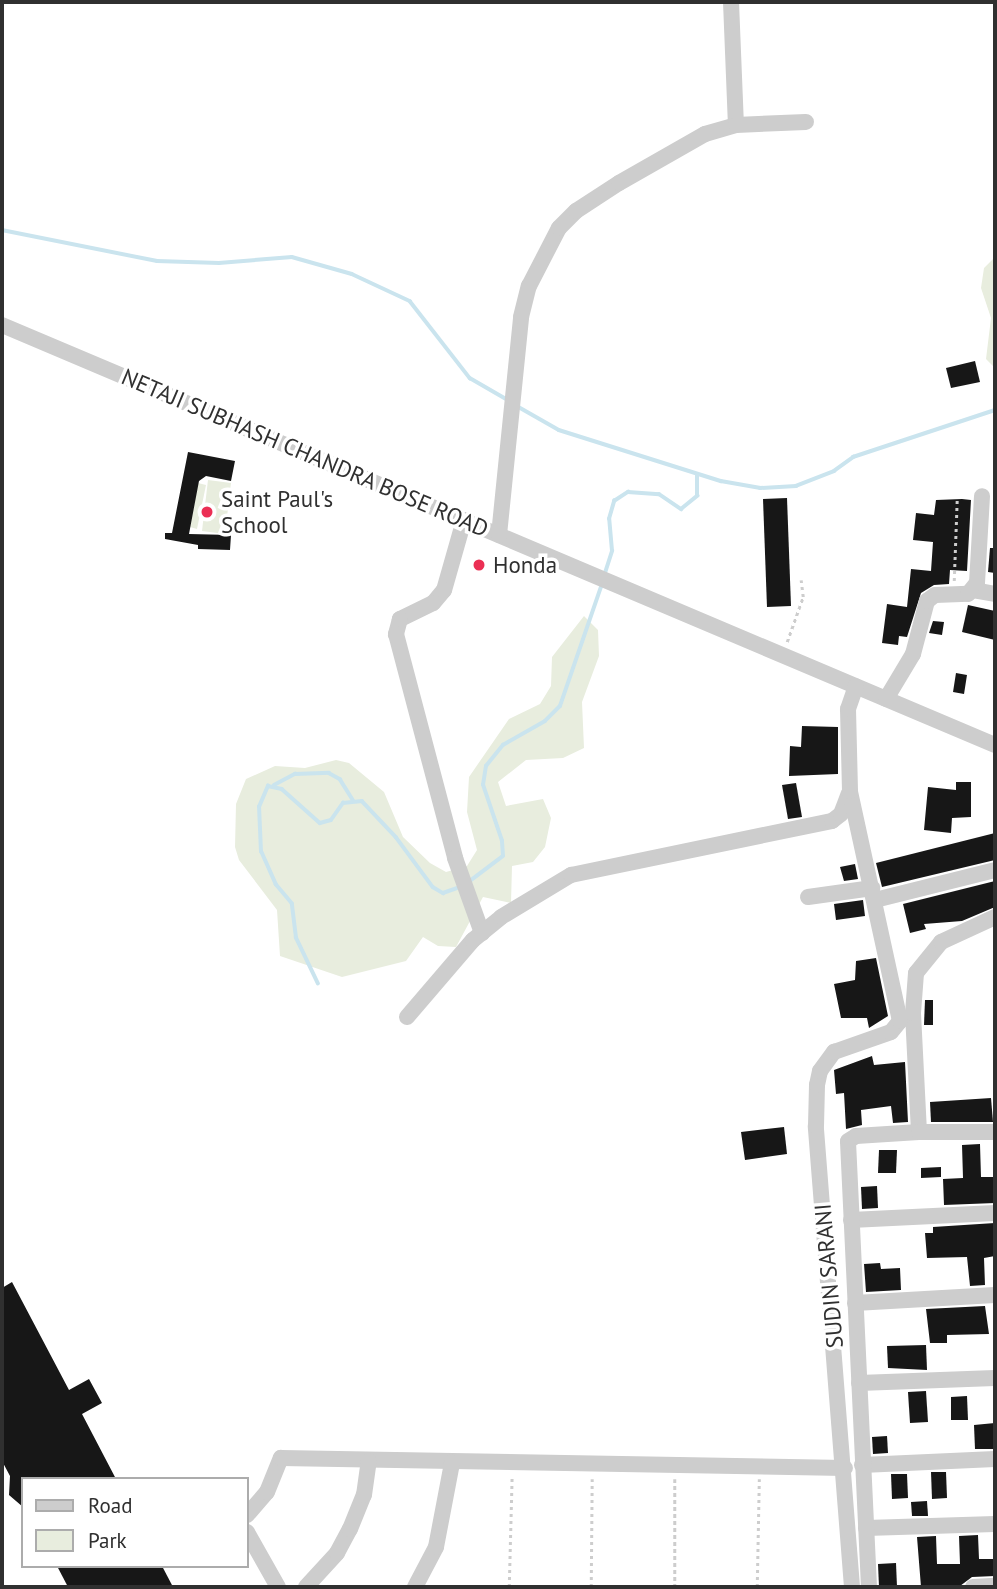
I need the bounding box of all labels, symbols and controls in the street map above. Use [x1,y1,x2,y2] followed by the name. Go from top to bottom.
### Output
[117,363,493,543] street label: NETAJI SUBHASH CHANDRA BOSE ROAD
[221,485,333,539] place label: Saint Paul's School
[199,504,215,520] marker: Saint Paul's School
[493,551,557,579] place label: Honda
[471,557,487,573] marker: Honda
[809,1203,849,1349] street label: SUDIN SARANI
[21,1477,248,1568] legend
[88,1492,132,1519] text: Road
[88,1527,127,1554] text: Park

